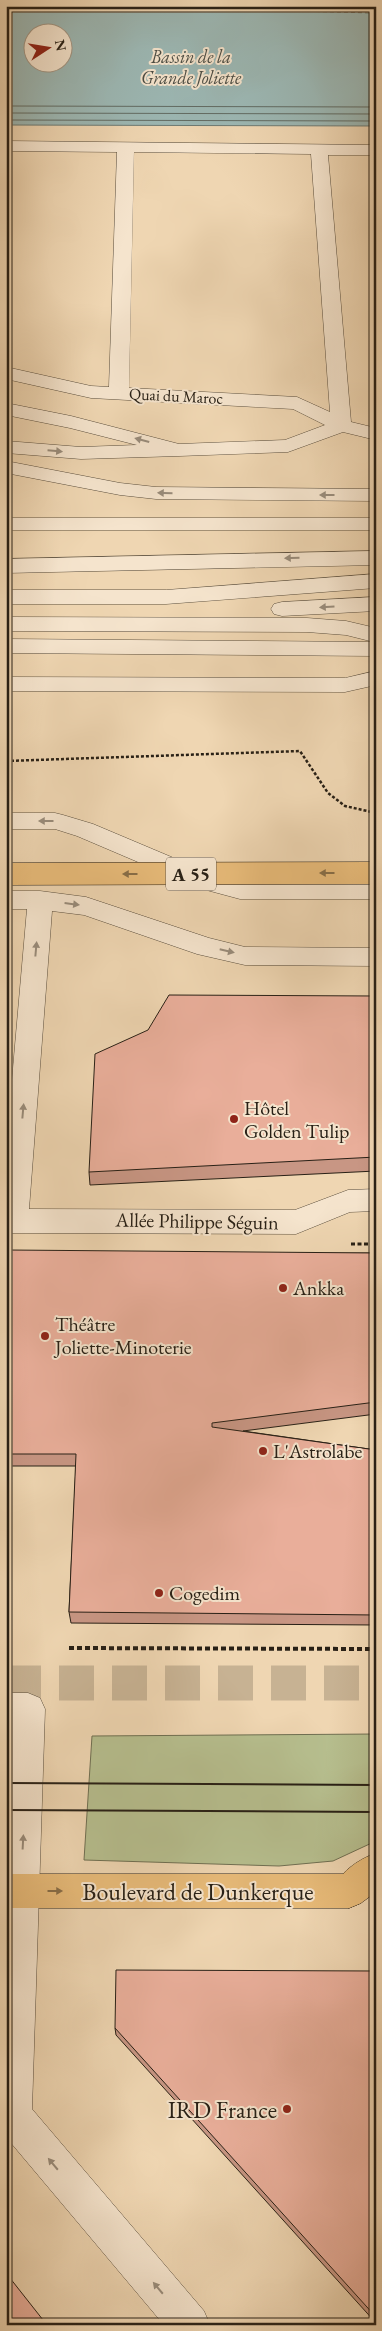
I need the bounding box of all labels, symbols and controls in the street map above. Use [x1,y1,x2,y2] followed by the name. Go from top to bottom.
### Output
[22,22,72,72] north arrow
[51,38,71,53] text: N
[141,45,242,89] water label: Bassin de la Grande Joliette
[128,383,224,409] street label: Quai du Maroc
[134,436,149,444] one-way arrow
[47,447,63,455] one-way arrow
[156,489,172,497] one-way arrow
[319,491,335,499] one-way arrow
[284,555,300,563] one-way arrow
[319,603,335,611] one-way arrow
[38,817,54,825] one-way arrow
[166,858,216,891] road number: A 55
[319,869,335,877] one-way arrow
[121,870,137,878] one-way arrow
[65,900,81,908] one-way arrow
[33,940,41,956] one-way arrow
[220,948,236,956] one-way arrow
[244,1095,349,1144] place label: Hôtel Golden Tulip
[19,1102,27,1118] one-way arrow
[228,1113,240,1125] marker: Hôtel Golden Tulip
[114,1207,279,1235] street label: Allée Philippe Séguin
[292,1275,344,1301] place label: Ankka
[277,1282,289,1294] marker: Ankka
[53,1311,192,1360] place label: Théâtre Joliette-Minoterie
[39,1330,51,1342] marker: Théâtre Joliette-Minoterie
[273,1438,363,1464] place label: L'Astrolabe
[257,1445,269,1457] marker: L'Astrolabe
[169,1580,240,1606] place label: Cogedim
[153,1587,165,1599] marker: Cogedim
[20,1834,28,1850] one-way arrow
[82,1876,314,1907] street label: Boulevard de Dunkerque
[47,1887,63,1895] one-way arrow
[168,2094,277,2125] place label: IRD France
[281,2103,293,2115] marker: IRD France
[47,2158,59,2170] one-way arrow
[153,2281,164,2294] one-way arrow

